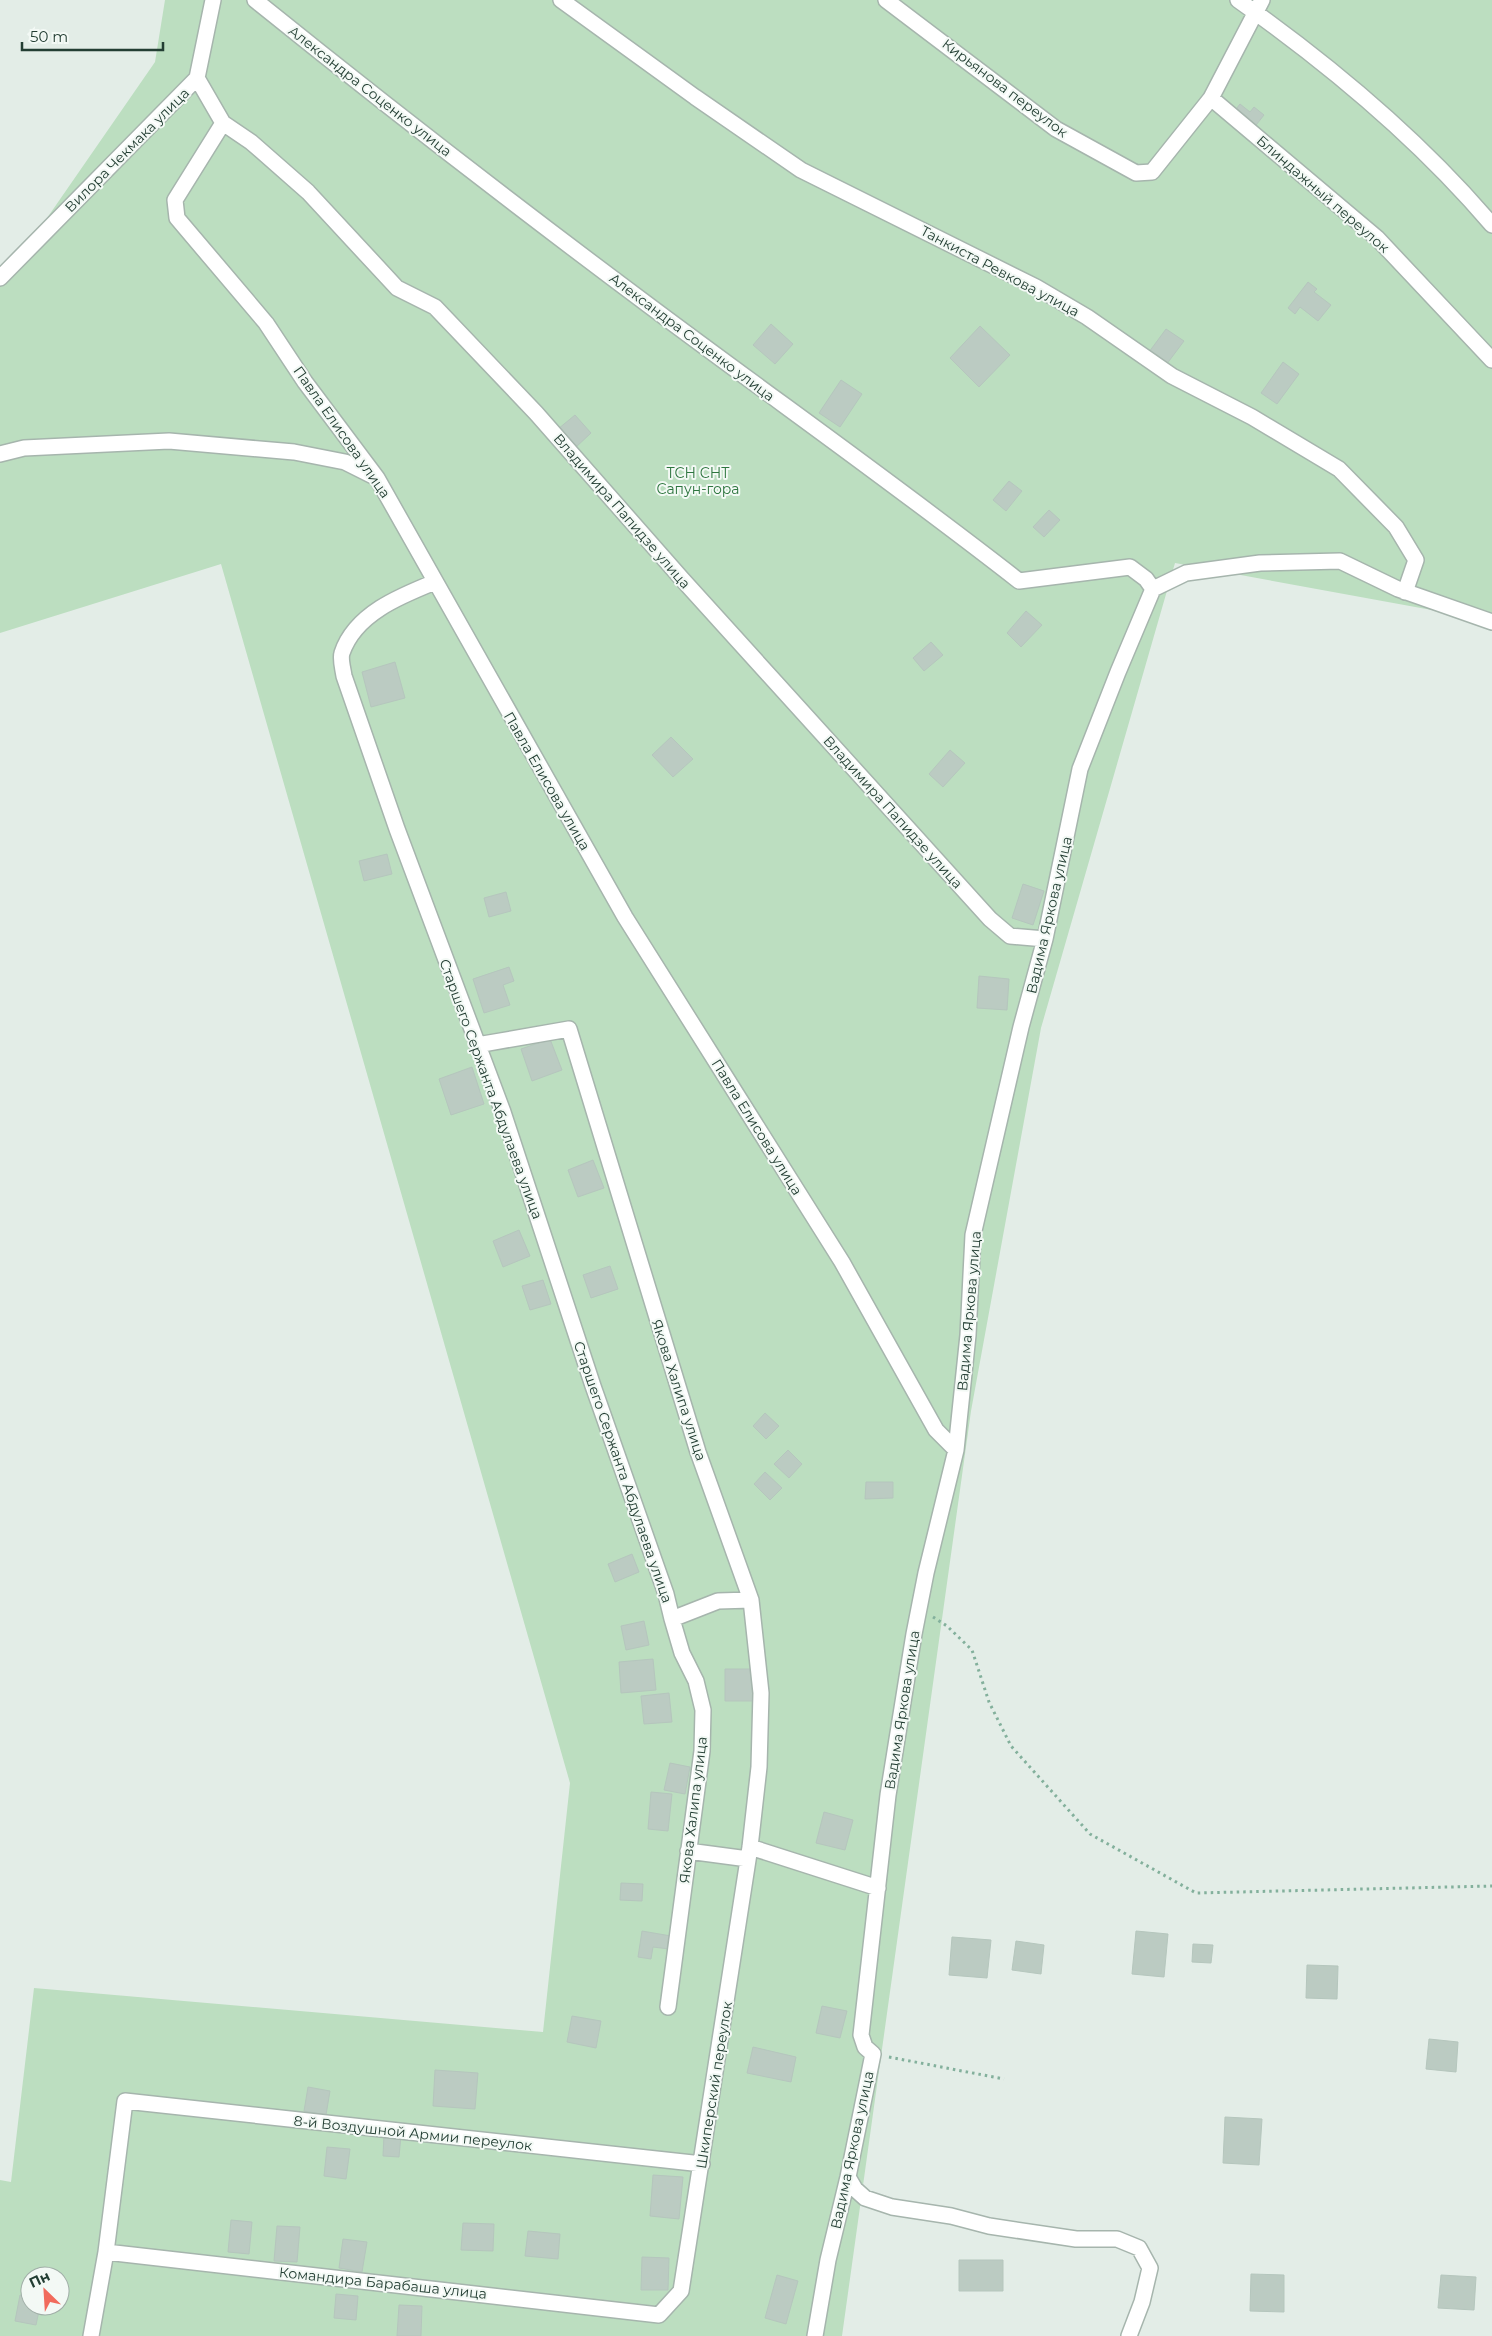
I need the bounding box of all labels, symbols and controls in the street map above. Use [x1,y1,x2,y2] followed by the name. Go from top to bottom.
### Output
[22,20,164,52] scale bar
[285,22,455,160] street label: Александра Соценко улица
[30,27,68,46] text: 50 m
[938,35,1072,141] street label: Кирьянова переулок
[61,84,193,216] street label: Вилора Чекмака улица
[1253,131,1393,257] street label: Блиндажный переулок
[918,221,1082,321] street label: Танкиста Ревкова улица
[606,269,778,405] street label: Александра Соценко улица
[290,362,394,502] street label: Павла Елисова улица
[550,430,694,592] street label: Владимира Папидзе улица
[656,464,740,498] park label: ТСН СНТ Сапун-гора
[500,708,594,854] street label: Павла Елисова улица
[819,732,967,892] street label: Владимира Папидзе улица
[1022,835,1076,995] street label: Вадима Яркова улица
[435,956,547,1222] street label: Старшего Сержанта Абдулаева улица
[708,1056,806,1198] street label: Павла Елисова улица
[953,1230,985,1392] street label: Вадима Яркова улица
[648,1317,710,1463] street label: Якова Халипа улица
[570,1339,676,1605] street label: Старшего Сержанта Абдулаева улица
[881,1629,923,1791] street label: Вадима Яркова улица
[675,1736,711,1884] street label: Якова Халипа улица
[692,2000,736,2170] street label: Шкиперский переулок
[826,2069,878,2231] street label: Вадима Яркова улица
[293,2112,533,2154] street label: 8-й Воздушной Армии переулок
[278,2263,488,2303] street label: Командира Барабаша улица
[20,2266,70,2316] north arrow
[26,2267,53,2292] text: Пн

